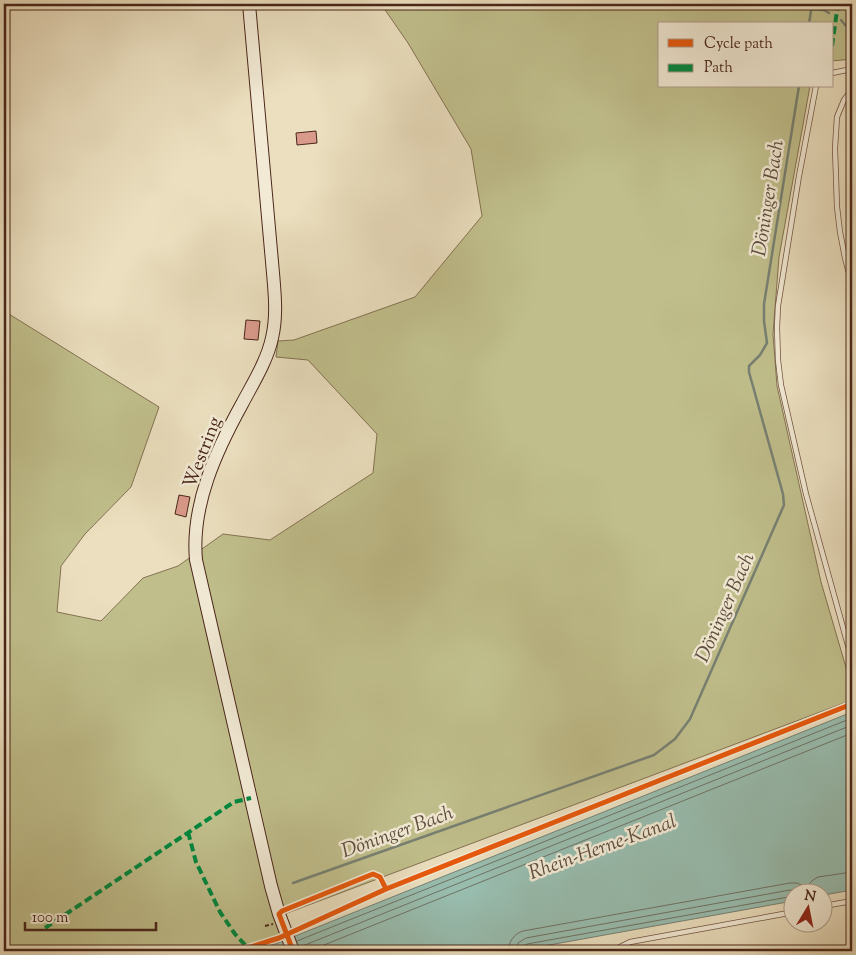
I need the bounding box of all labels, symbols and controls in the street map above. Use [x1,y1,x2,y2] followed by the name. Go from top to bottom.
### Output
[658,22,834,88] legend
[704,34,773,55] text: Cycle path
[704,58,733,79] text: Path
[746,138,793,259] water label: Döninger Bach
[177,413,229,493] street label: Westring
[689,548,763,667] water label: Döninger Bach
[338,800,458,867] water label: Döninger Bach
[525,808,681,889] water label: Rhein-Herne-Kanal
[784,882,834,932] north arrow
[803,886,817,908] text: N
[25,900,156,932] scale bar
[32,908,69,929] text: 100 m

